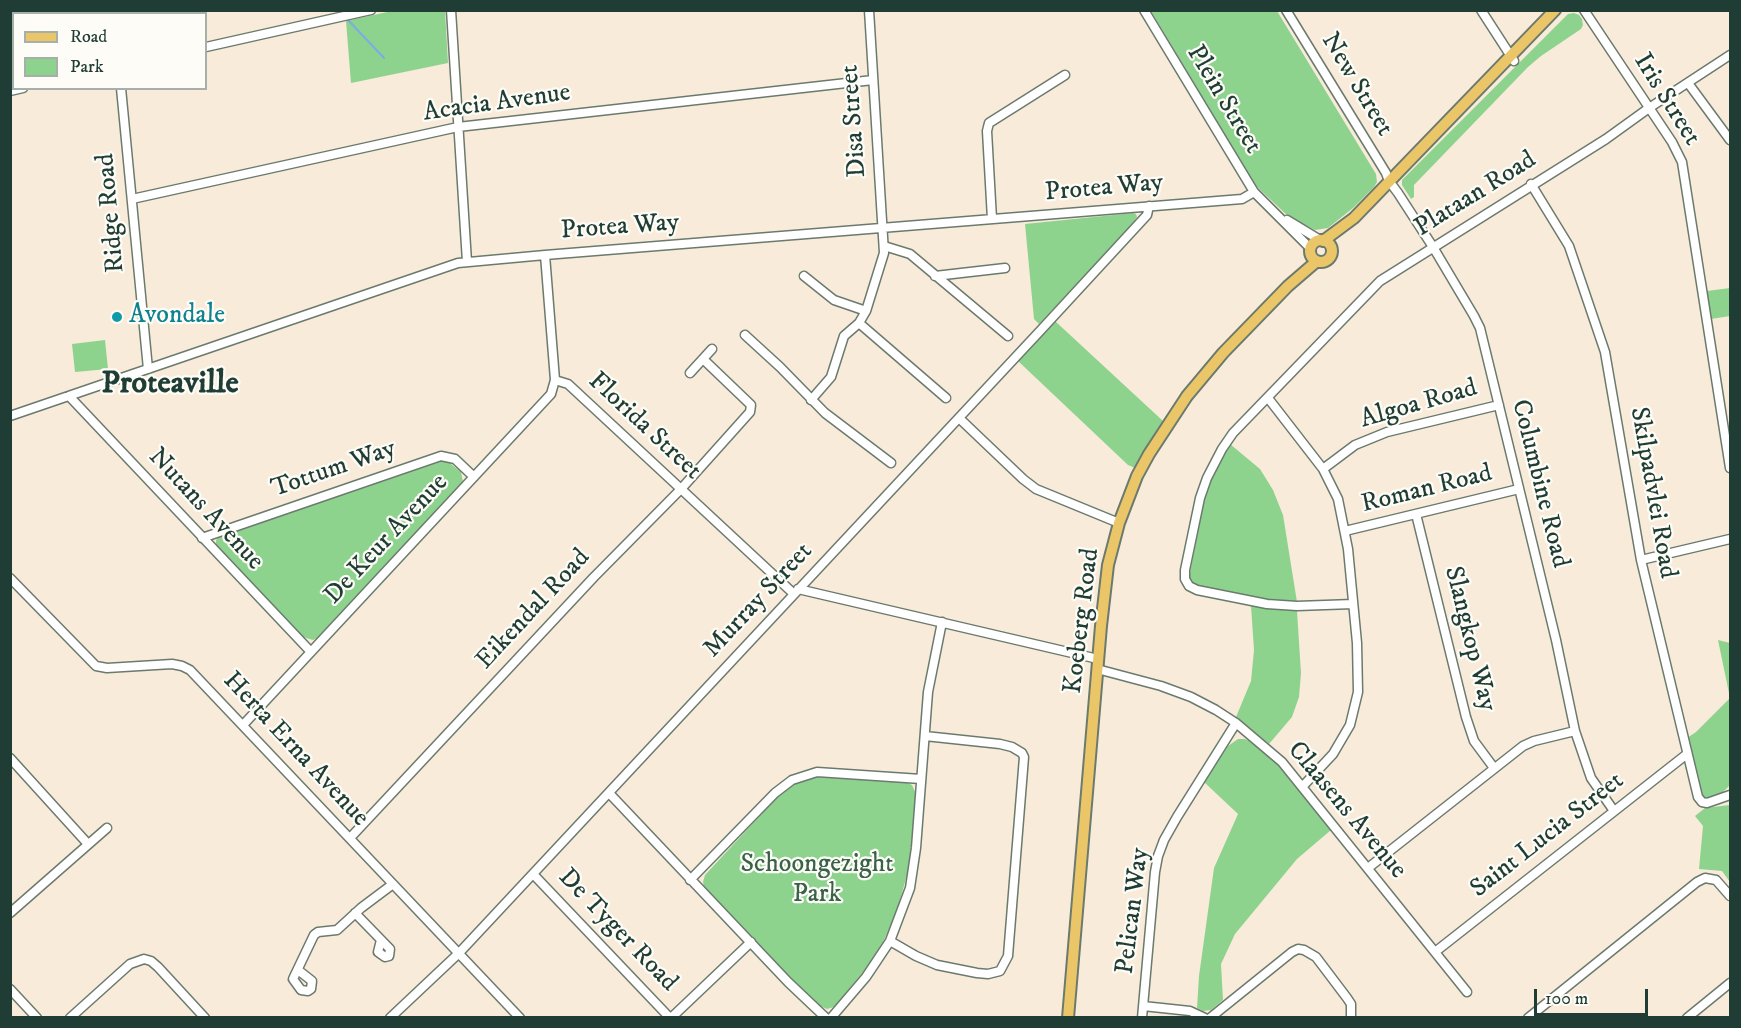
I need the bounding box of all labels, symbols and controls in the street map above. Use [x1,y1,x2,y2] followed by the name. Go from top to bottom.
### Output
[12,12,207,90] legend
[70,26,107,48] text: Road
[1313,28,1399,142] street label: New Street
[1179,40,1267,160] street label: Plein Street
[1626,48,1706,152] street label: Iris Street
[70,56,104,78] text: Park
[836,64,874,178] street label: Disa Street
[421,78,573,130] street label: Acacia Avenue
[1410,145,1542,245] street label: Plataan Road
[91,152,133,274] street label: Ridge Road
[1044,168,1164,210] street label: Protea Way
[560,208,680,248] street label: Protea Way
[129,301,225,333] place label: Avondale
[110,310,124,324] marker: Avondale
[101,366,239,404] district label: Proteaville
[581,367,707,487] street label: Florida Street
[1357,373,1481,437] street label: Algoa Road
[1503,397,1575,571] street label: Columbine Road
[1622,405,1682,581] street label: Skilpadvlei Road
[268,434,400,506] street label: Tottum Way
[141,442,269,578] street label: Nutans Avenue
[1359,459,1495,521] street label: Roman Road
[319,468,455,612] street label: De Keur Avenue
[698,537,820,665] street label: Murray Street
[470,543,598,677] street label: Eikendal Road
[1059,547,1107,695] street label: Koeberg Road
[1436,563,1502,715] street label: Slangkop Way
[215,666,375,834] street label: Herta Erna Avenue
[1280,736,1412,886] street label: Claasens Avenue
[1465,766,1631,906] street label: Saint Lucia Street
[1111,846,1157,976] street label: Pelican Way
[740,850,894,912] park label: Schoongezight Park
[551,863,683,999] street label: De Tyger Road
[1537,977,1651,1015] scale bar
[1545,988,1588,1010] text: 100 m

